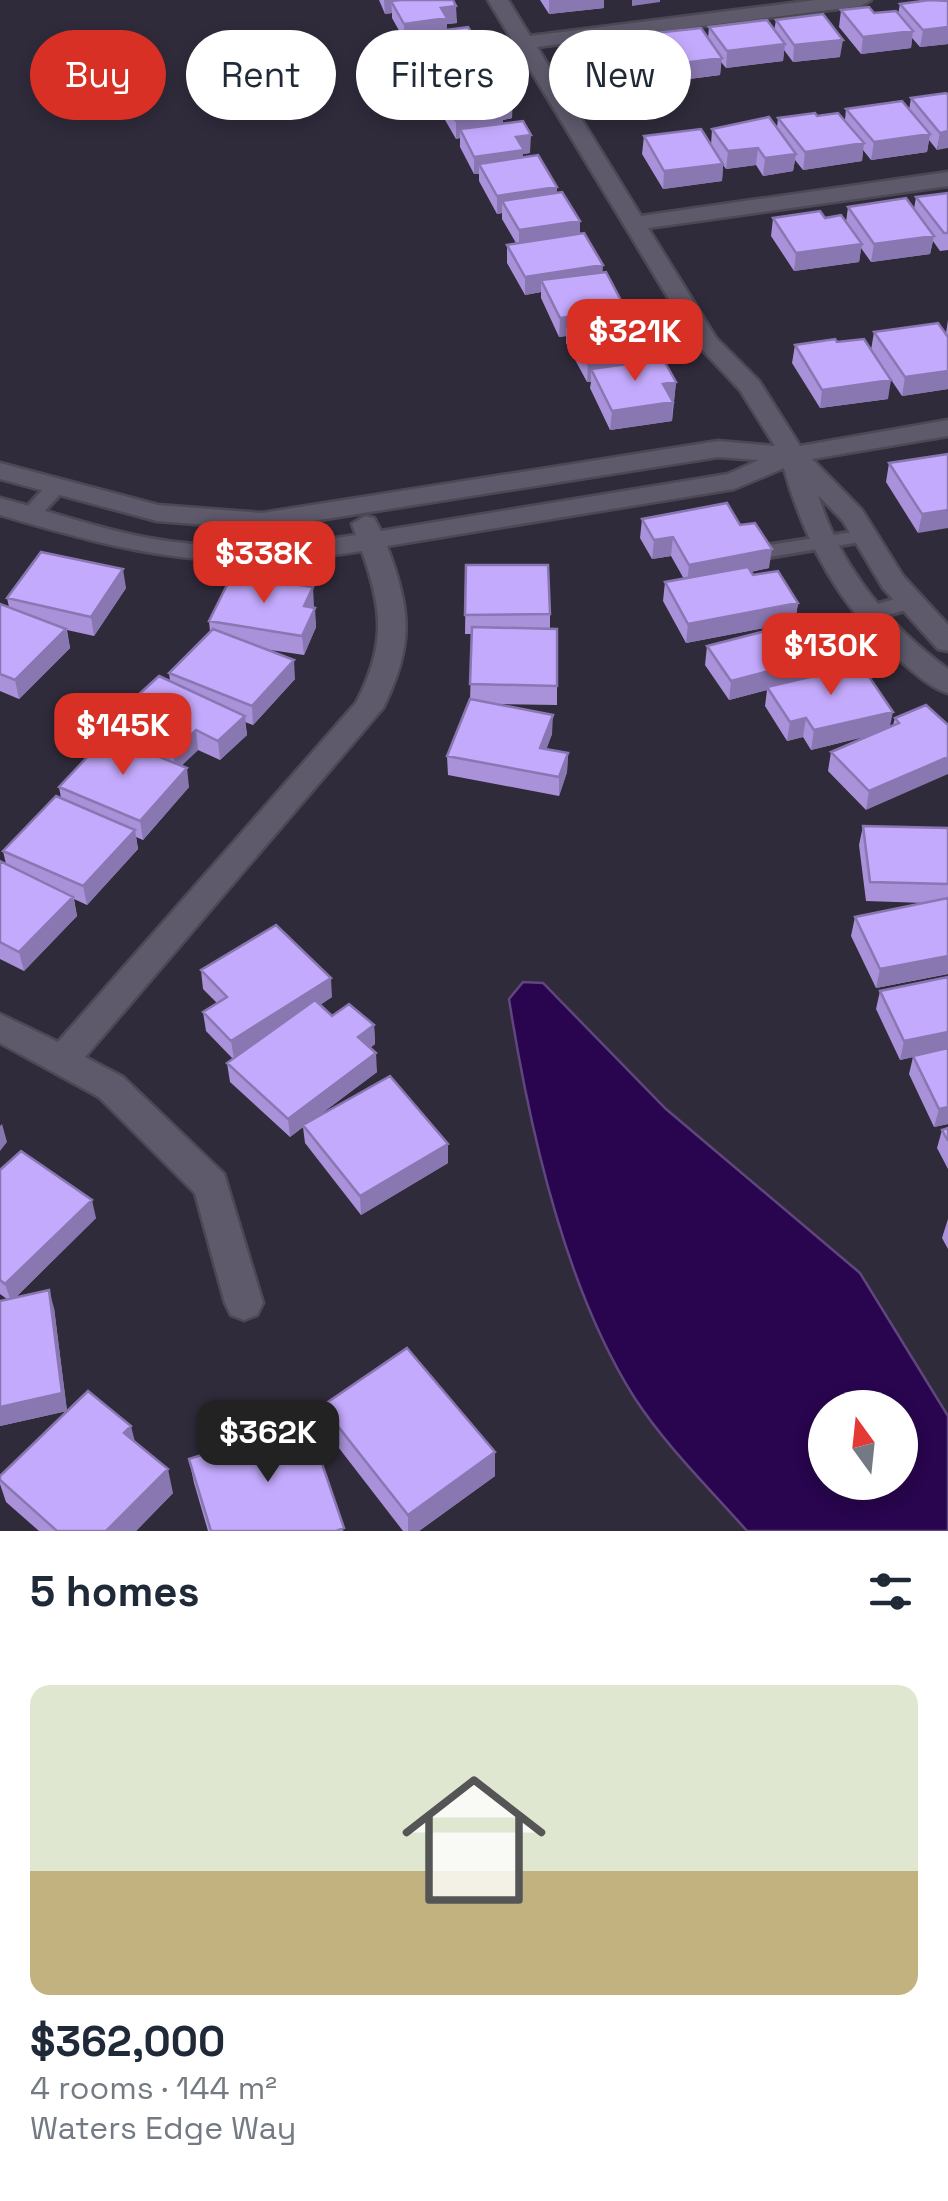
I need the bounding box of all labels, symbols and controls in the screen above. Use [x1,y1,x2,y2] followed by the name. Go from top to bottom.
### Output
[30,30,166,120] chip: Buy
[186,30,336,120] chip: Rent
[356,30,529,120] chip: Filters
[549,30,691,120] chip: New
[565,299,705,384] pin: $321K
[589,311,681,351] text: $321K
[194,521,334,606] pin: $338K
[215,533,313,573] text: $338K
[761,613,901,698] pin: $130K
[784,625,878,665] text: $130K
[53,693,193,778] pin: $145K
[76,705,170,745] text: $145K
[808,1390,918,1500] north arrow
[808,1390,918,1500] map controls
[198,1400,338,1485] pin: $362K
[219,1412,317,1452] text: $362K
[863,1564,918,1619] icon: filters
[30,1565,200,1618] text: 5 homes
[384,1750,564,1930] icon: home
[30,2015,225,2068] text: $362,000
[30,2068,277,2108] text: 4 rooms · 144 m²
[30,2108,296,2148] text: Waters Edge Way

